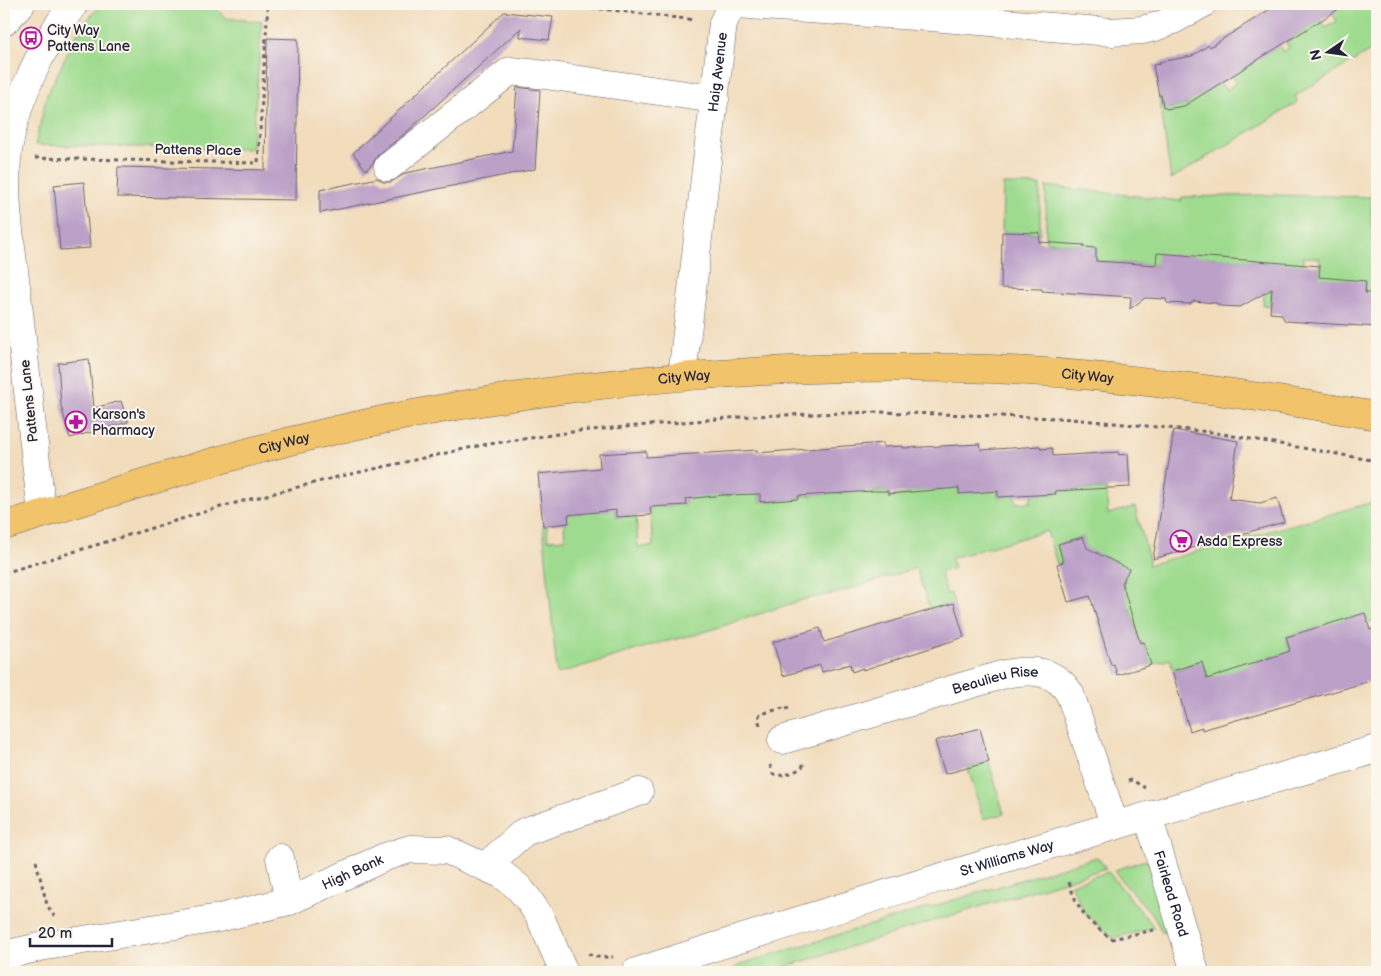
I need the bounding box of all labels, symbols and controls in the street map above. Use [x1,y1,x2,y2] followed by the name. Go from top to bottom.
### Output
[47,22,130,55] place label: City Way Pattens Lane
[19,26,43,50] bus stop icon: City Way Pattens Lane
[1304,28,1354,78] north arrow
[704,31,730,113] street label: Haig Avenue
[1306,48,1325,62] text: N
[154,141,242,159] street label: Pattens Place
[16,359,42,443] street label: Pattens Lane
[1061,365,1115,387] street label: City Way
[657,366,711,387] street label: City Way
[92,406,155,439] place label: Karson's Pharmacy
[64,410,88,434] pharmacy icon: Karson's Pharmacy
[256,428,312,458] street label: City Way
[1169,529,1193,553] supermarket icon: Asda Express
[1197,533,1283,550] place label: Asda Express
[950,663,1039,698] street label: Beaulieu Rise
[958,836,1056,880] street label: St Williams Way
[1150,848,1192,939] street label: Fairlead Road
[319,851,386,893] street label: High Bank
[30,916,112,948] scale bar
[38,924,72,943] text: 20 m

